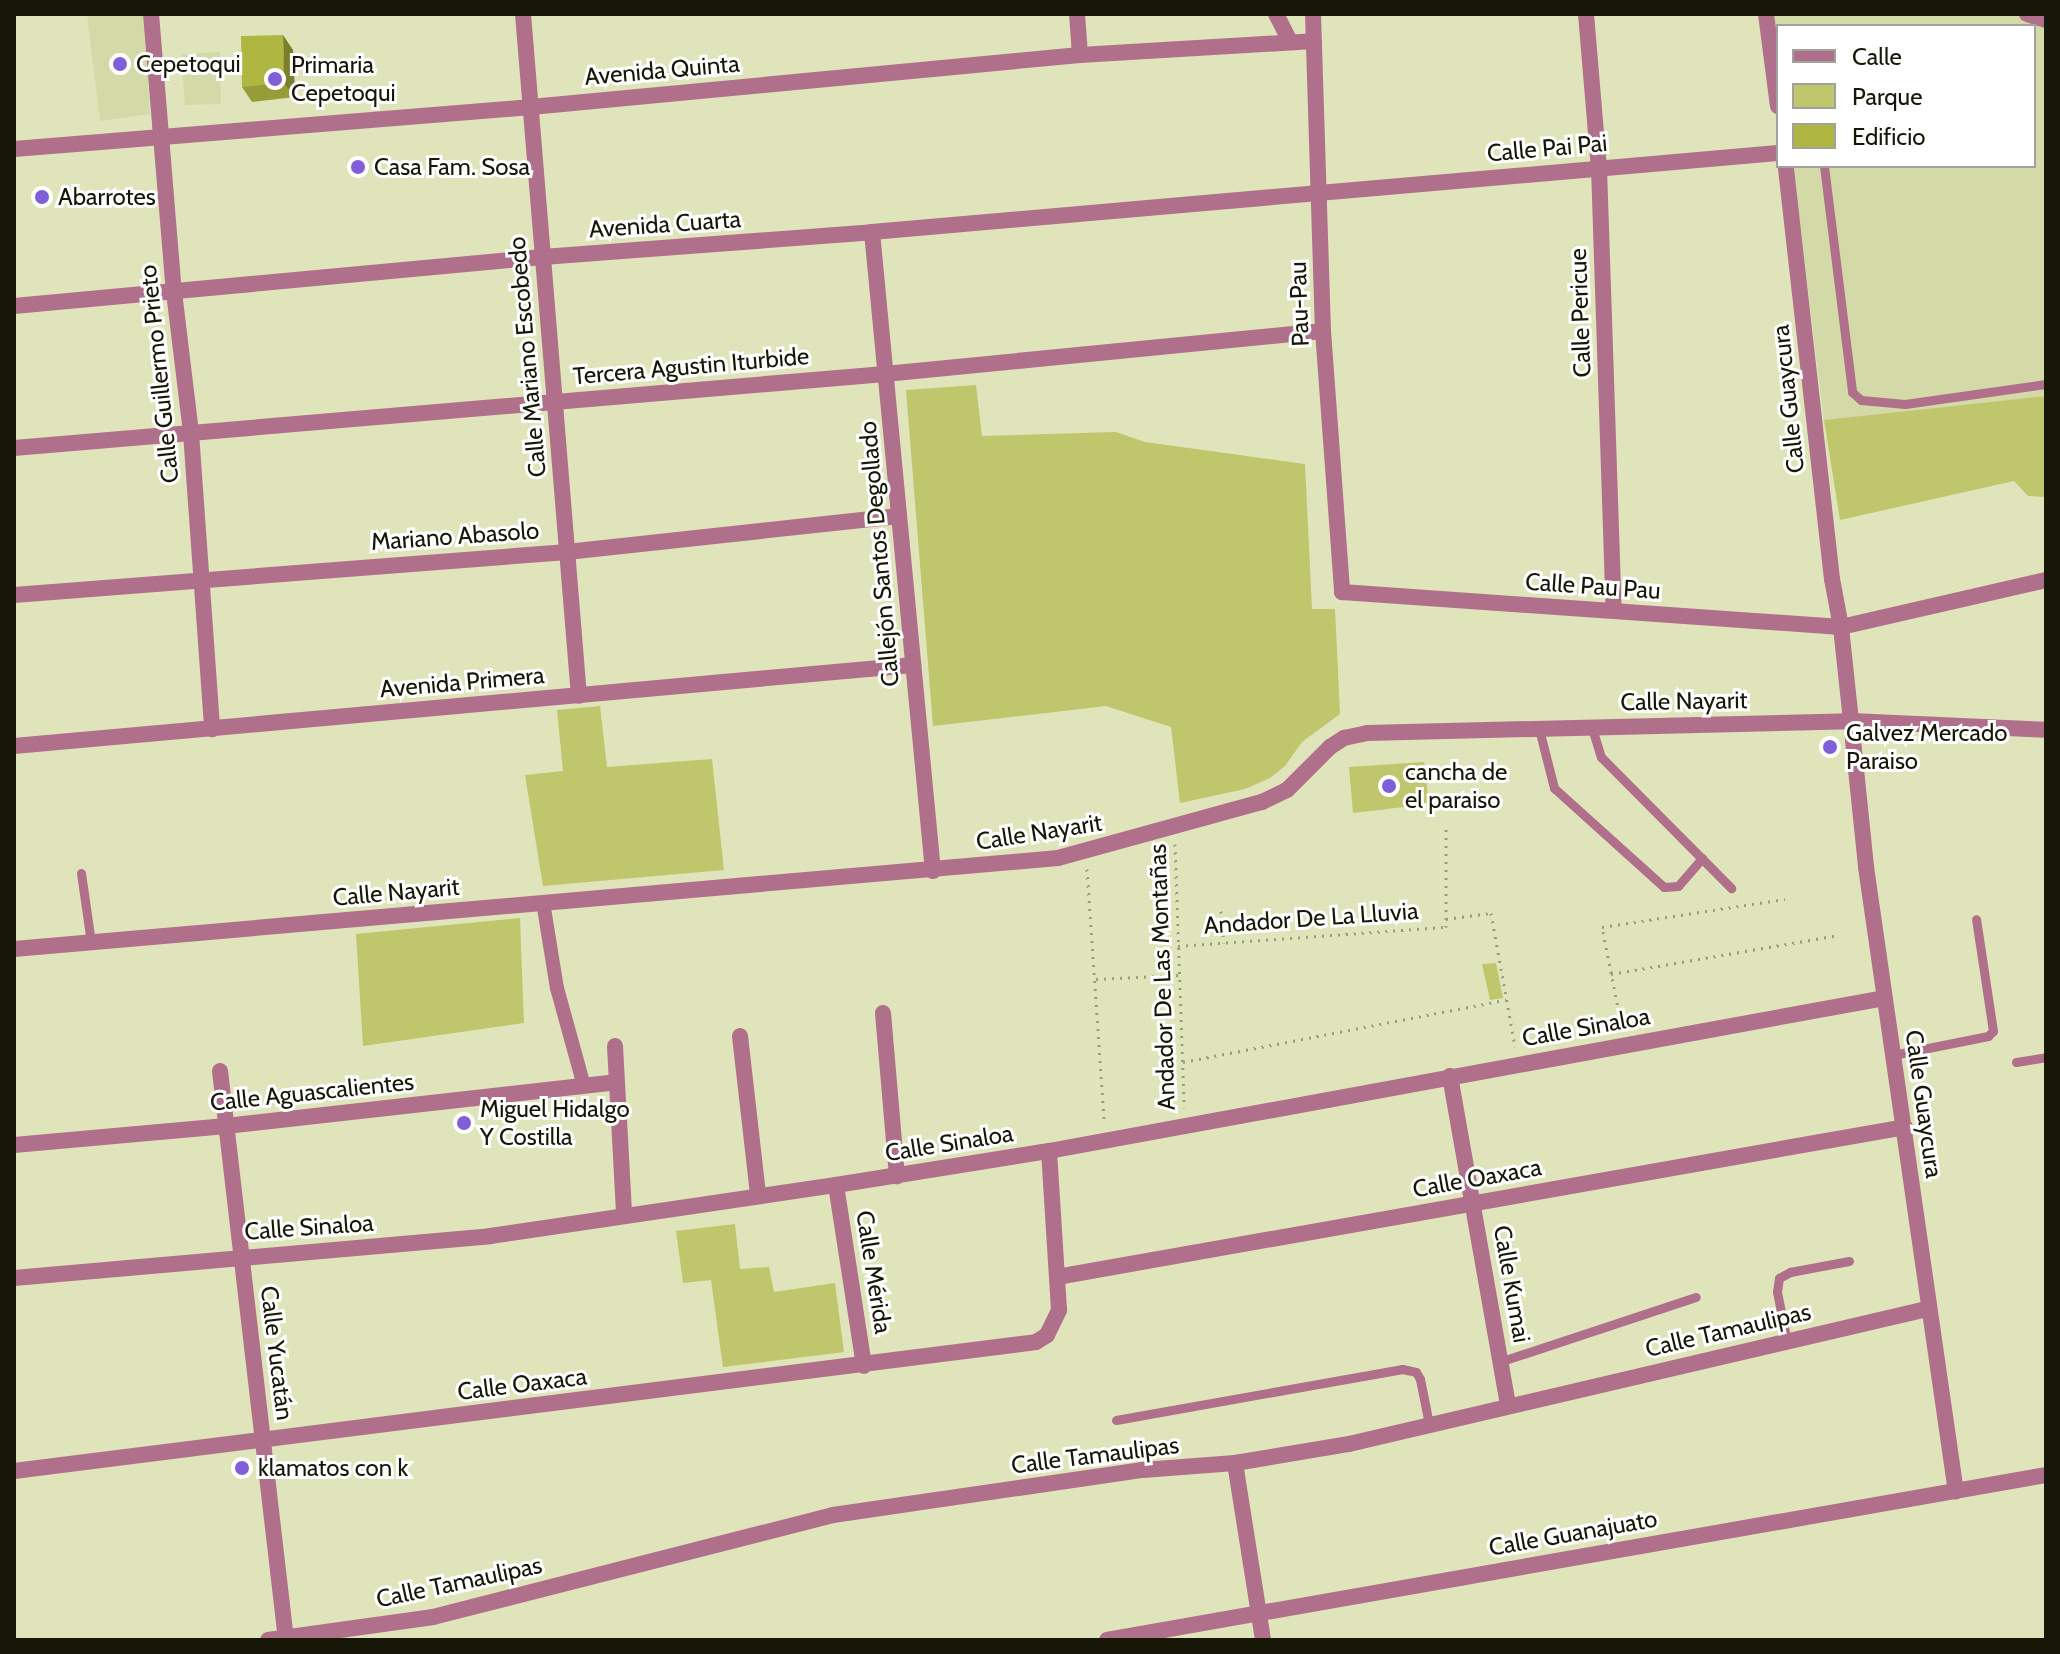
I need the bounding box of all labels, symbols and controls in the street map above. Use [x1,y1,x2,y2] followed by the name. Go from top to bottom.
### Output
[1776,24,2036,168] legend
[1852,42,1902,71] text: Calle
[583,49,741,91] street label: Avenida Quinta
[136,50,241,78] place label: Cepetoqui
[291,51,396,107] place label: Primaria Cepetoqui
[111,55,129,73] marker: Cepetoqui
[266,70,284,88] marker: Primaria Cepetoqui
[1852,82,1922,111] text: Parque
[1852,122,1926,151] text: Edificio
[1486,128,1608,168] street label: Calle Pai Pai
[374,153,530,181] place label: Casa Fam. Sosa
[349,158,367,176] marker: Casa Fam. Sosa
[58,183,156,211] place label: Abarrotes
[33,188,51,206] marker: Abarrotes
[588,204,742,244] street label: Avenida Cuarta
[502,235,552,479] street label: Calle Mariano Escobedo
[1563,248,1597,378] street label: Calle Pericue
[1283,261,1315,347] street label: Pau-Pau
[133,263,185,485] street label: Calle Guillermo Prieto
[1766,323,1810,475] street label: Calle Guaycura
[572,341,810,391] street label: Tercera Agustin Iturbide
[853,420,905,688] street label: Callejón Santos Degollado
[370,516,540,556] street label: Mariano Abasolo
[1524,567,1662,605] street label: Calle Pau Pau
[379,660,545,704] street label: Avenida Primera
[1620,685,1748,717] street label: Calle Nayarit
[1846,719,2007,775] place label: Galvez Mercado Paraiso
[1821,738,1839,756] marker: Galvez Mercado Paraiso
[1405,758,1507,814] place label: cancha de el paraiso
[1380,777,1398,795] marker: cancha de el paraiso
[974,808,1104,856] street label: Calle Nayarit
[1143,843,1181,1111] street label: Andador De Las Montañas
[331,872,461,912] street label: Calle Nayarit
[1203,896,1419,940] street label: Andador De La Lluvia
[1520,1002,1652,1052] street label: Calle Sinaloa
[1899,1028,1949,1180] street label: Calle Guaycura
[209,1067,415,1117] street label: Calle Aguascalientes
[480,1095,630,1151] place label: Miguel Hidalgo Y Costilla
[455,1114,473,1132] marker: Miguel Hidalgo Y Costilla
[883,1119,1015,1167] street label: Calle Sinaloa
[1410,1153,1544,1203] street label: Calle Oaxaca
[243,1208,375,1246] street label: Calle Sinaloa
[850,1208,898,1336] street label: Calle Mérida
[1488,1223,1536,1345] street label: Calle Kumai
[254,1284,300,1422] street label: Calle Yucatán
[1643,1297,1813,1363] street label: Calle Tamaulipas
[456,1362,588,1406] street label: Calle Oaxaca
[1009,1430,1181,1480] street label: Calle Tamaulipas
[258,1454,408,1482] place label: klamatos con k
[233,1459,251,1477] marker: klamatos con k
[1487,1504,1659,1562] street label: Calle Guanajuato
[373,1550,545,1614] street label: Calle Tamaulipas

